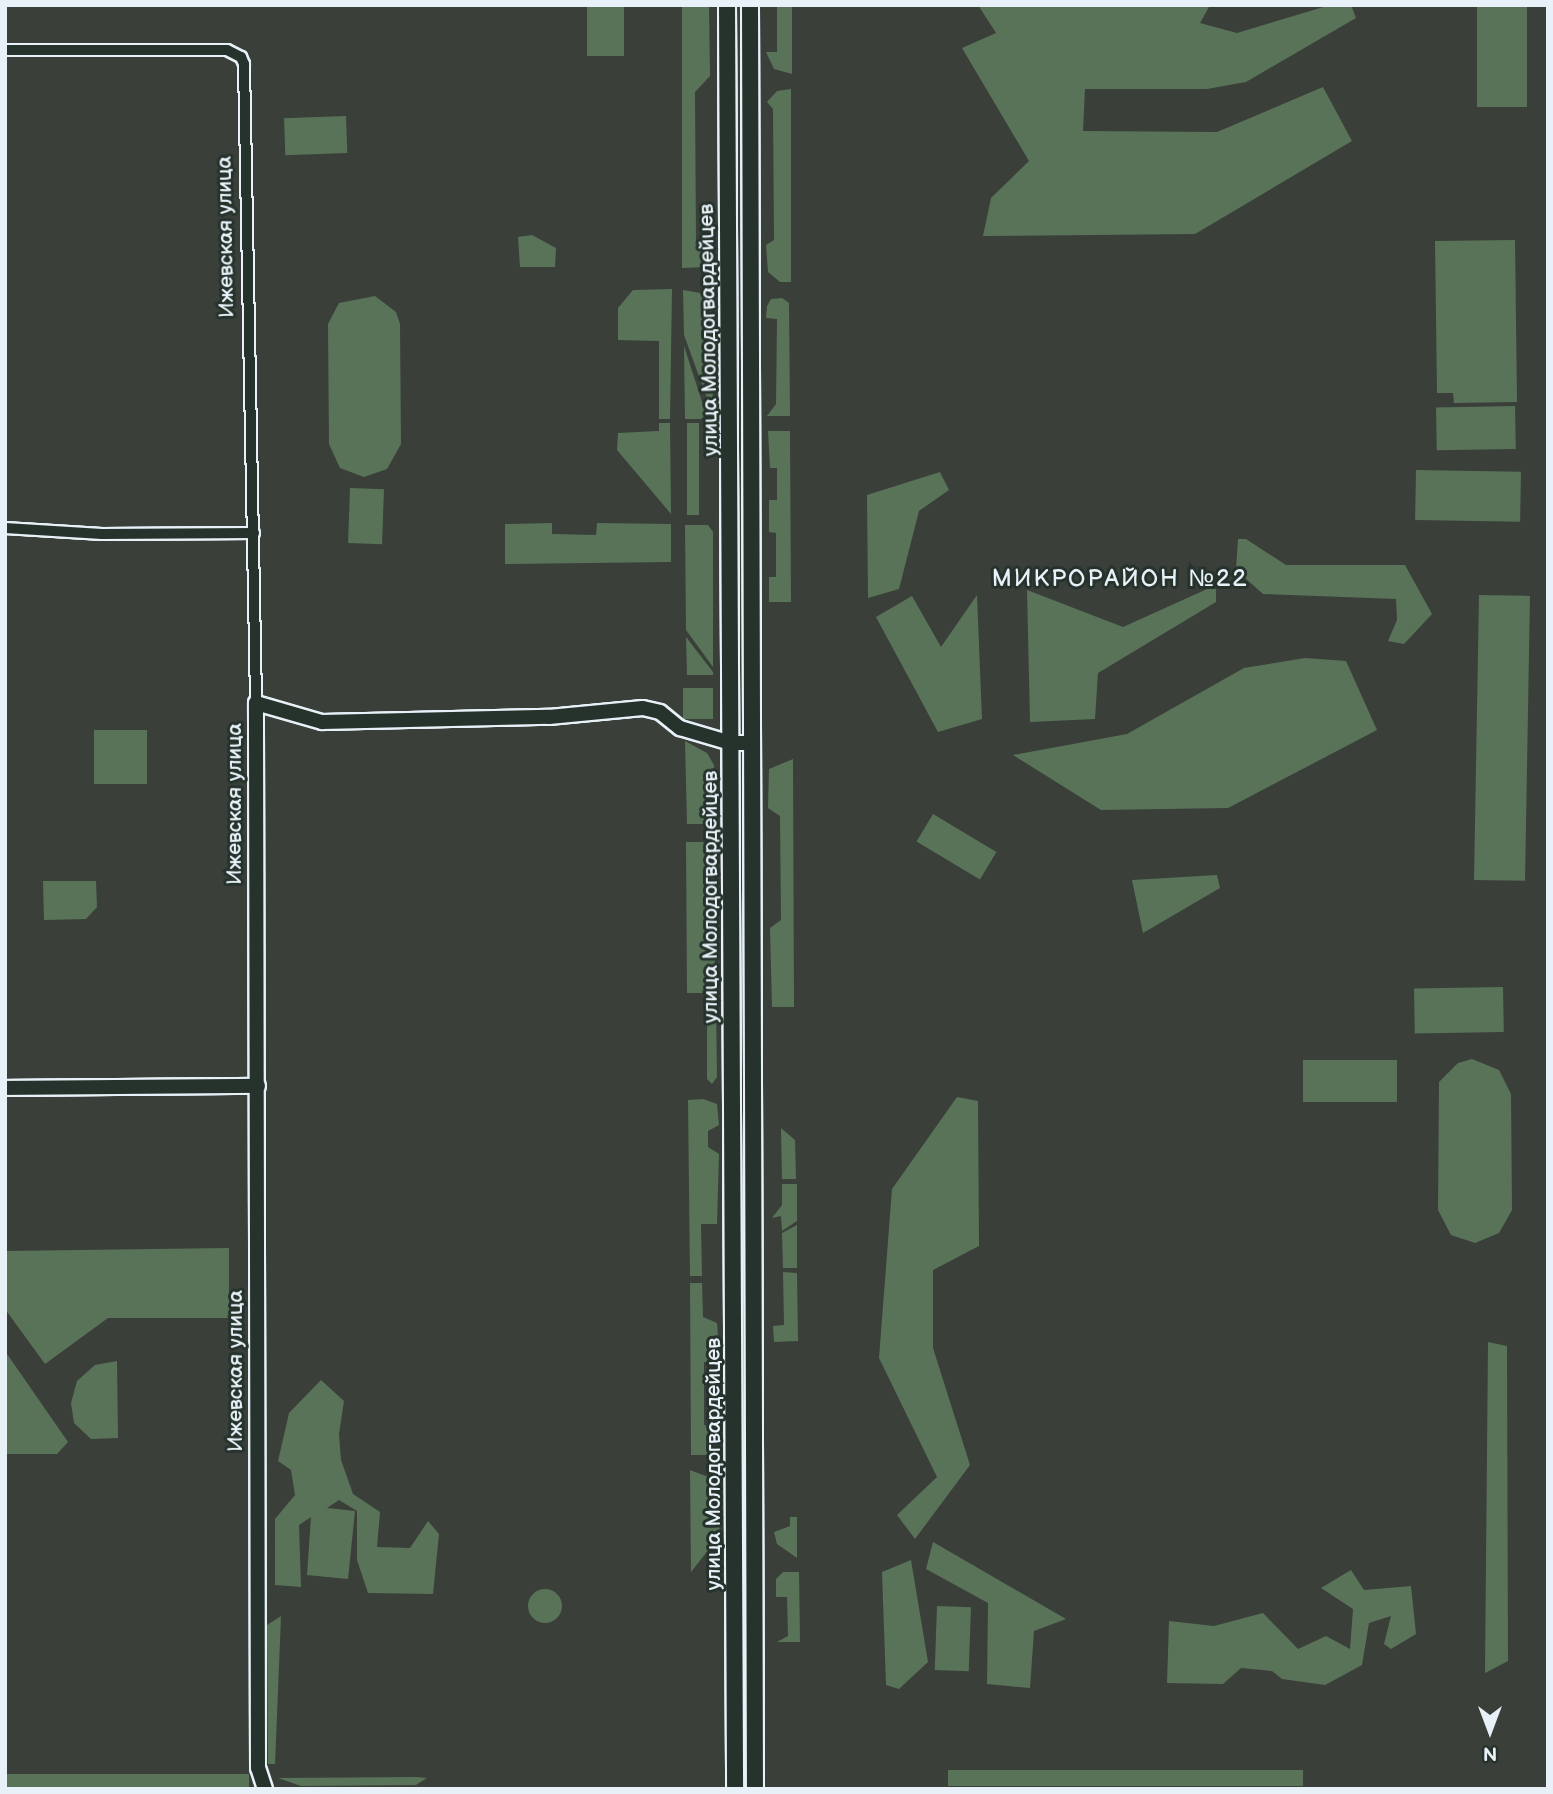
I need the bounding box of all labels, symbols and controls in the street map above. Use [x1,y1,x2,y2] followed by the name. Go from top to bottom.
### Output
[212,156,240,318] street label: Ижевская улица
[694,204,724,456] street label: улица Молодогвардейцев
[993,565,1247,593] district label: МИКРОРАЙОН №22
[222,723,248,885] street label: Ижевская улица
[698,771,724,1023] street label: улица Молодогвардейцев
[223,1290,249,1452] street label: Ижевская улица
[701,1338,727,1590] street label: улица Молодогвардейцев
[1455,1696,1525,1766] north arrow
[1483,1741,1497,1764] text: N

